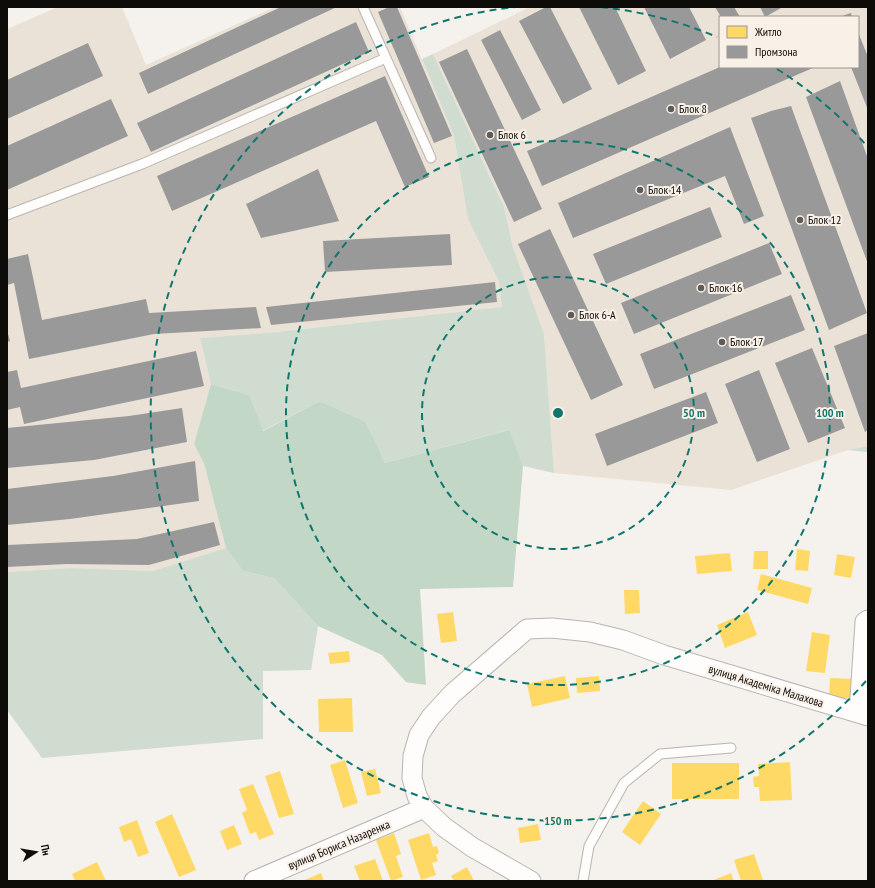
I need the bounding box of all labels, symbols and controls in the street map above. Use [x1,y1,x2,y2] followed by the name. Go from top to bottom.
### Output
[719,16,859,68] legend
[754,24,782,39] text: Житло
[755,44,798,59] text: Промзона
[679,101,707,116] place label: Блок 8
[666,104,676,114] marker: Блок 8
[498,127,526,142] place label: Блок 6
[485,130,495,140] marker: Блок 6
[648,182,682,197] place label: Блок 14
[635,185,645,195] marker: Блок 14
[808,212,841,227] place label: Блок 12
[795,215,805,225] marker: Блок 12
[709,280,742,295] place label: Блок 16
[696,283,706,293] marker: Блок 16
[579,307,616,322] place label: Блок 6-А
[566,310,576,320] marker: Блок 6-А
[730,334,763,349] place label: Блок 17
[717,337,727,347] marker: Блок 17
[683,405,705,420] text: 50 m
[816,405,844,420] text: 100 m
[551,406,565,420] centre of rings
[707,661,826,710] street label: вулиця Академіка Малахова
[544,813,572,828] text: 150 m
[285,816,392,873] street label: вулиця Бориса Назаренка
[16,832,56,872] north arrow
[38,843,54,857] text: Пн

